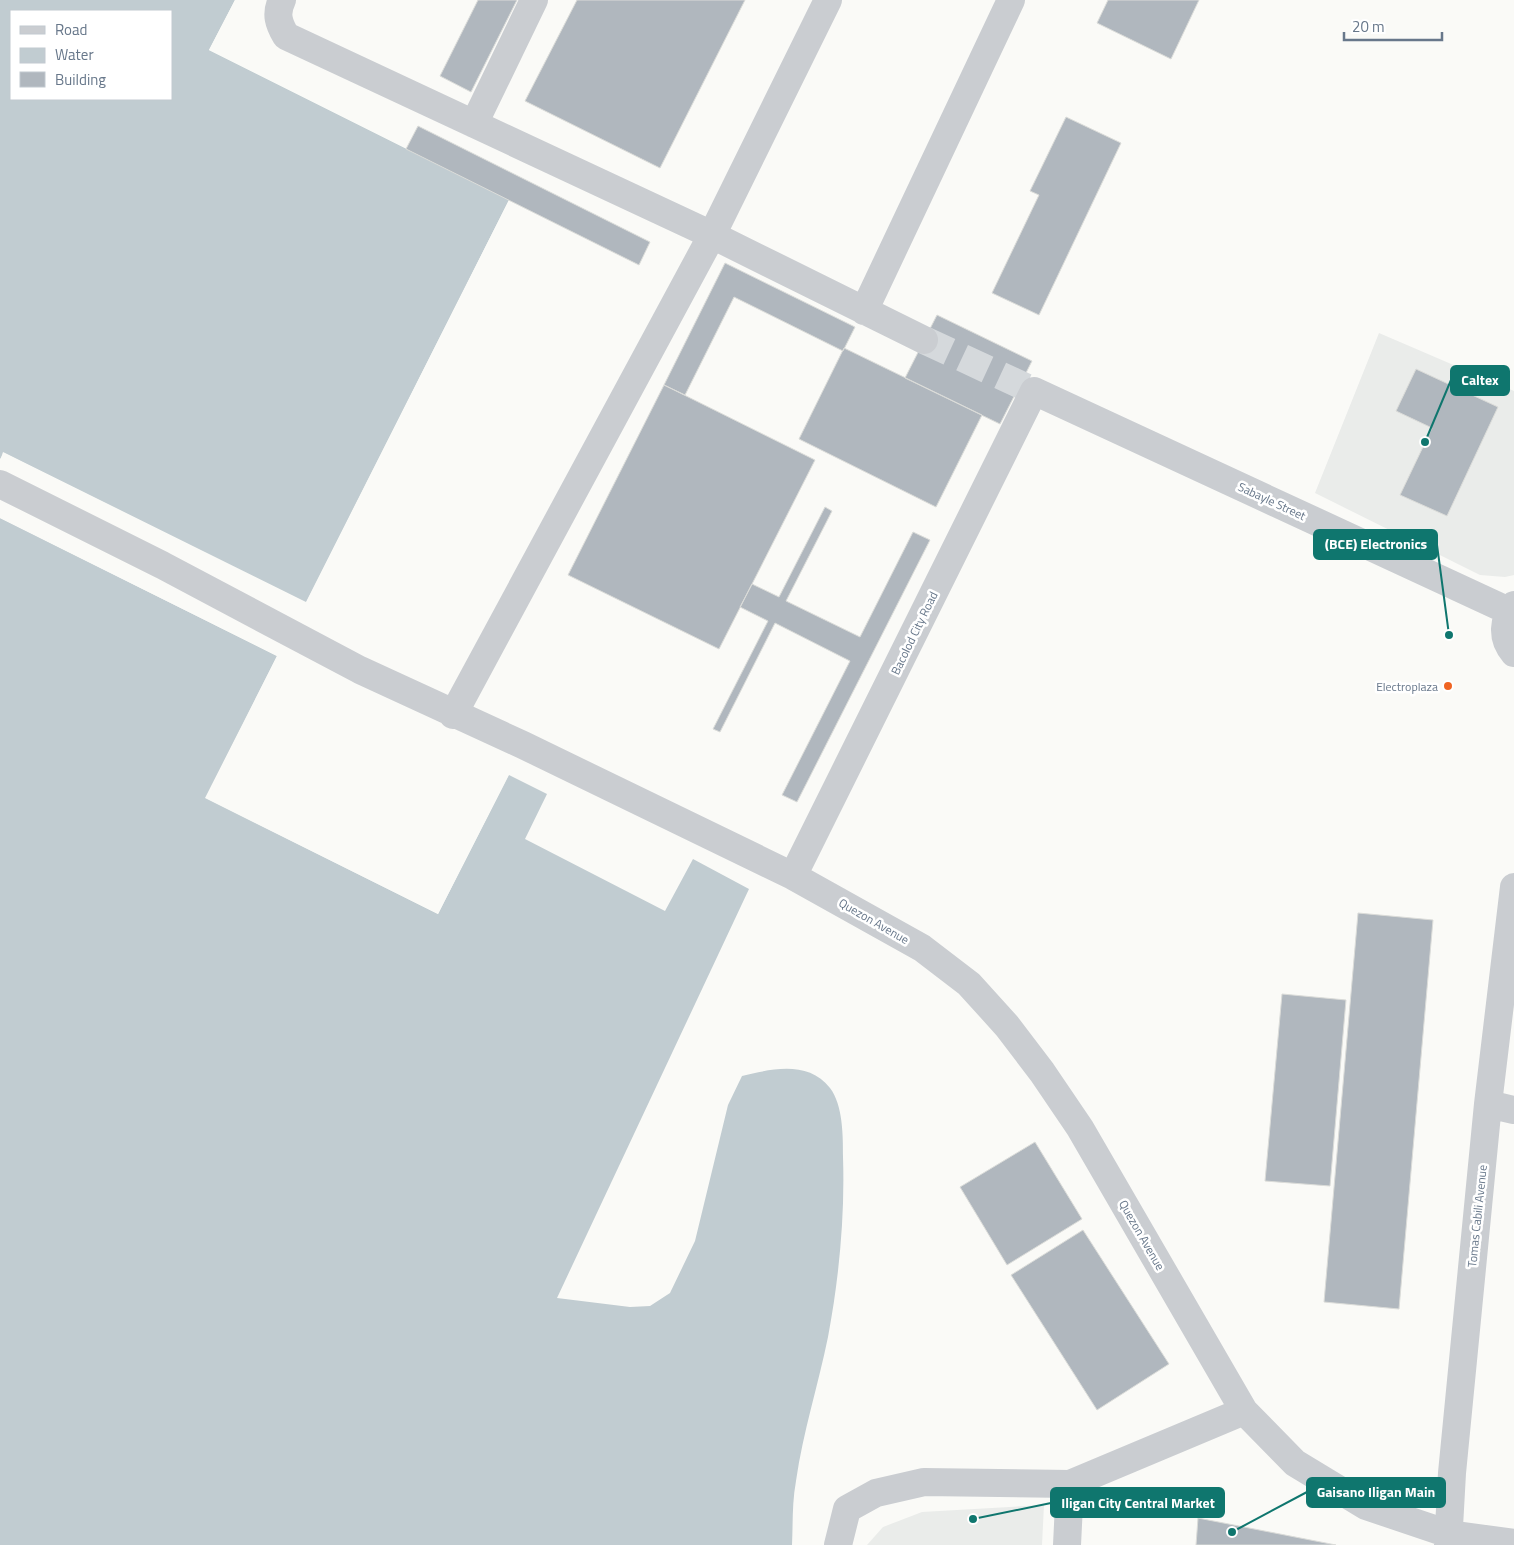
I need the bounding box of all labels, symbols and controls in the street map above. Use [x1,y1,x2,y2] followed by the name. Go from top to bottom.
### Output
[10,10,172,100] legend
[1344,10,1442,42] scale bar
[1352,15,1385,38] text: 20 m
[55,18,87,41] text: Road
[55,43,94,66] text: Water
[55,68,106,91] text: Building
[1451,366,1509,395] callout: Caltex
[1461,369,1499,390] text: Caltex
[1235,477,1310,525] street label: Sabayle Street
[1314,530,1437,559] callout: (BCE) Electronics
[1325,533,1428,554] text: (BCE) Electronics
[886,588,942,678] street label: Bacolod City Road
[1376,677,1438,696] place label: Electroplaza
[1442,680,1454,692] marker: Electroplaza
[835,893,913,949] street label: Quezon Avenue
[1462,1164,1492,1268] street label: Tomas Cabili Avenue
[1114,1196,1170,1274] street label: Quezon Avenue
[1307,1478,1445,1507] callout: Gaisano Iligan Main
[1317,1481,1435,1502] text: Gaisano Iligan Main
[1051,1488,1224,1517] callout: Iligan City Central Market
[1061,1492,1215,1513] text: Iligan City Central Market

